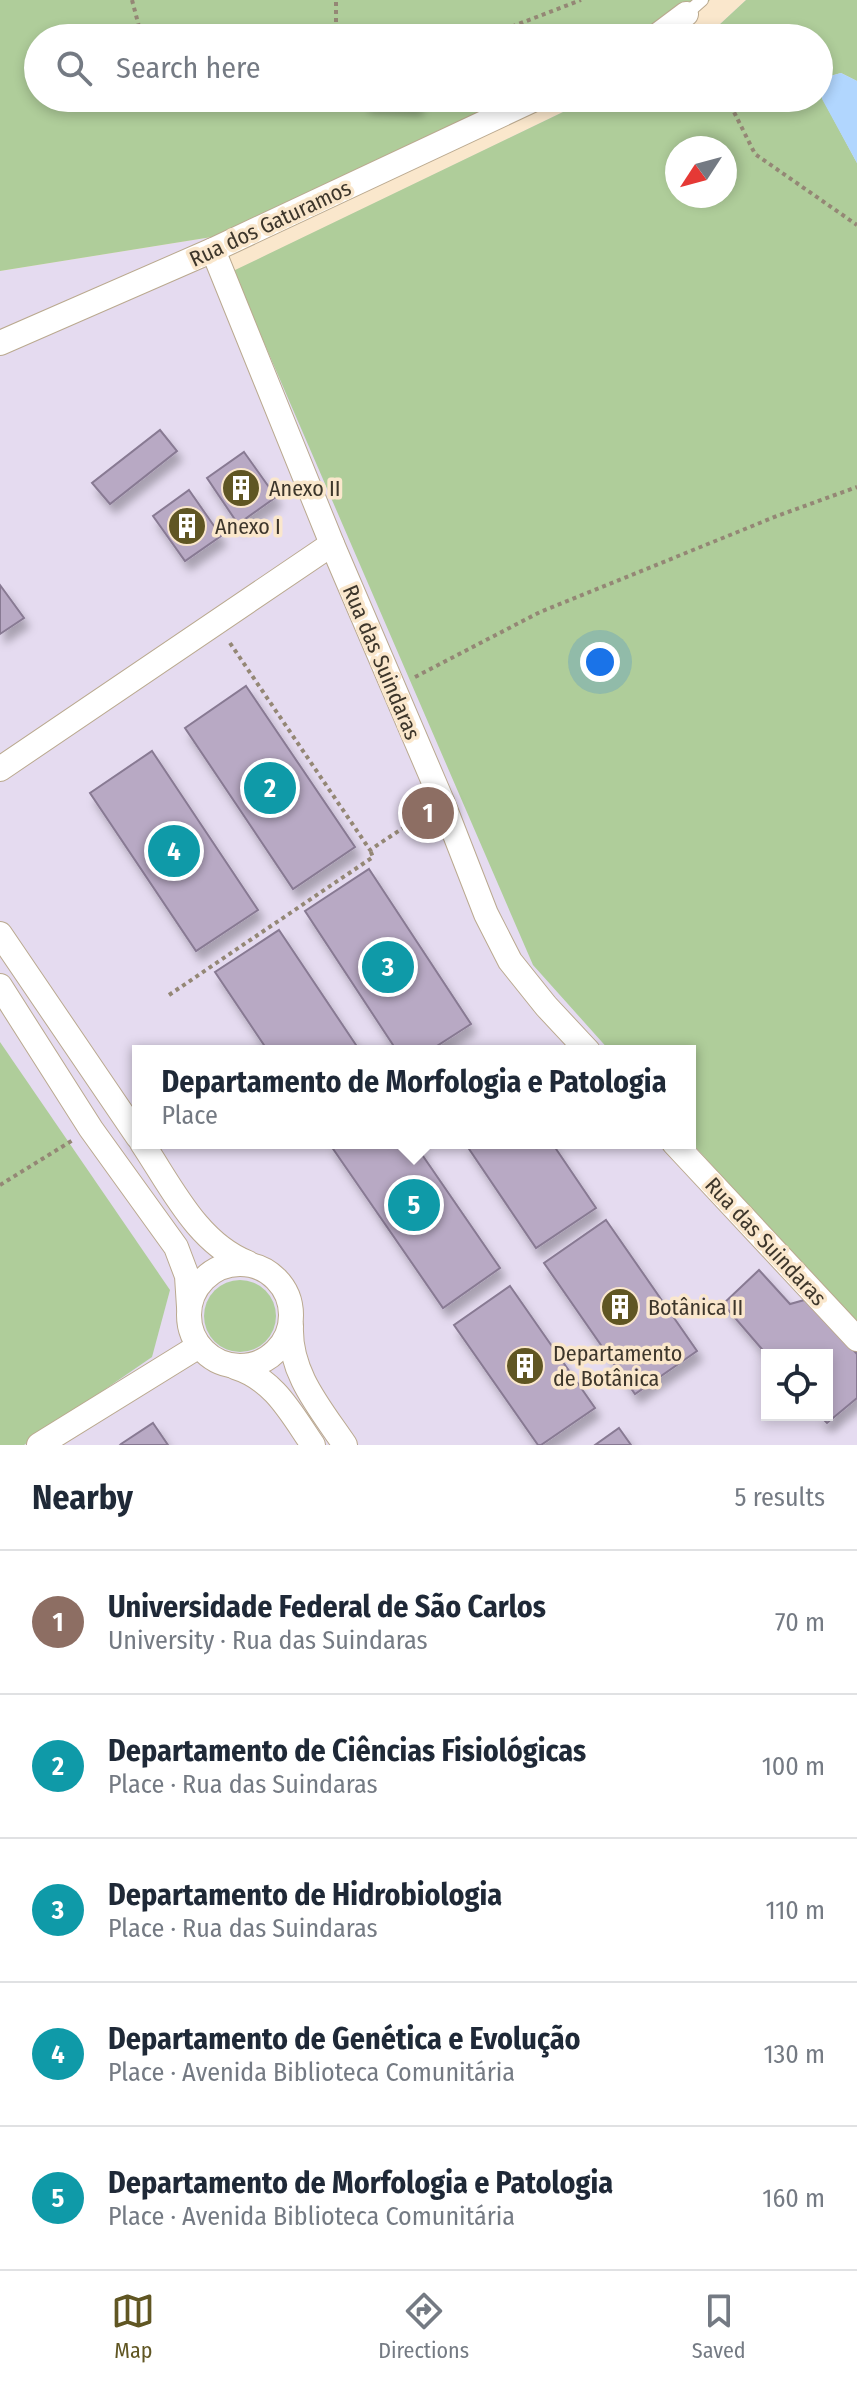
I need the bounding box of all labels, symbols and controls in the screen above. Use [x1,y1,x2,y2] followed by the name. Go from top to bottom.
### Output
[24,24,833,112] search box
[52,46,96,90] icon: search
[116,50,261,86] text: Search here
[665,136,737,208] north arrow
[185,174,355,273] street label: Rua dos Gaturamos
[220,467,262,509] building icon: Anexo II
[269,475,341,502] place label: Anexo II
[166,505,208,547] building icon: Anexo I
[215,513,281,540] place label: Anexo I
[337,581,426,744] street label: Rua das Suindaras
[580,642,620,682] your location
[244,758,296,818] pin: 2
[402,783,454,843] pin: 1
[148,821,200,881] pin: 4
[362,937,414,997] pin: 3
[132,1045,696,1149] popup
[161,1064,667,1100] text: Departamento de Morfologia e Patologia
[161,1100,218,1131] text: Place
[699,1172,832,1311] street label: Rua das Suindaras
[388,1175,440,1235] pin: 5
[599,1286,641,1328] building icon: Botânica II
[648,1294,743,1321] place label: Botânica II
[553,1340,682,1392] place label: Departamento de Botânica
[504,1345,546,1387] building icon: Departamento de Botânica
[761,1349,833,1421] map controls
[761,1349,833,1421] button: locate
[32,1477,133,1518] text: Nearby
[735,1482,825,1513] text: 5 results
[108,1589,546,1625] text: Universidade Federal de São Carlos
[53,1607,64,1638] text: 1
[775,1607,825,1638] text: 70 m
[108,1625,428,1656] text: University · Rua das Suindaras
[108,1733,586,1769] text: Departamento de Ciências Fisiológicas
[52,1751,64,1782] text: 2
[762,1751,825,1782] text: 100 m
[108,1769,378,1800] text: Place · Rua das Suindaras
[108,1877,502,1913] text: Departamento de Hidrobiologia
[52,1895,64,1926] text: 3
[765,1895,825,1926] text: 110 m
[108,1913,378,1944] text: Place · Rua das Suindaras
[108,2021,581,2057] text: Departamento de Genética e Evolução
[51,2039,65,2070] text: 4
[763,2039,825,2070] text: 130 m
[108,2057,515,2088] text: Place · Avenida Biblioteca Comunitária
[108,2165,613,2201] text: Departamento de Morfologia e Patologia
[52,2183,64,2214] text: 5
[762,2183,825,2214] text: 160 m
[108,2201,515,2232] text: Place · Avenida Biblioteca Comunitária
[111,2289,155,2364] tab: Map
[378,2289,469,2364] tab: Directions
[692,2289,746,2364] tab: Saved

